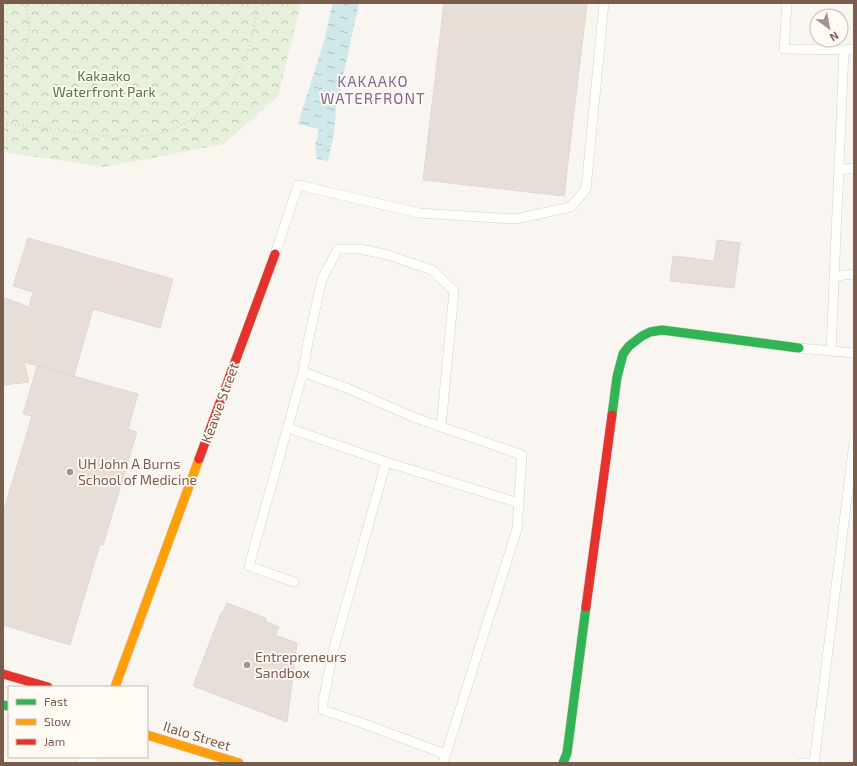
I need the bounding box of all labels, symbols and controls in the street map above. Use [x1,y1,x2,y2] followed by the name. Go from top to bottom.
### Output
[809,8,849,48] north arrow
[828,29,841,45] text: N
[52,67,156,100] park label: Kakaako Waterfront Park
[320,72,426,107] district label: KAKAAKO WATERFRONT
[197,360,242,445] street label: Keawe Street
[78,455,197,488] place label: UH John A Burns School of Medicine
[65,467,75,477] marker: UH John A Burns School of Medicine
[255,648,347,681] place label: Entrepreneurs Sandbox
[242,660,252,670] marker: Entrepreneurs Sandbox
[8,686,148,758] legend
[44,694,68,708] text: Fast
[44,714,71,728] text: Slow
[161,717,233,754] street label: Ilalo Street
[44,734,65,748] text: Jam

